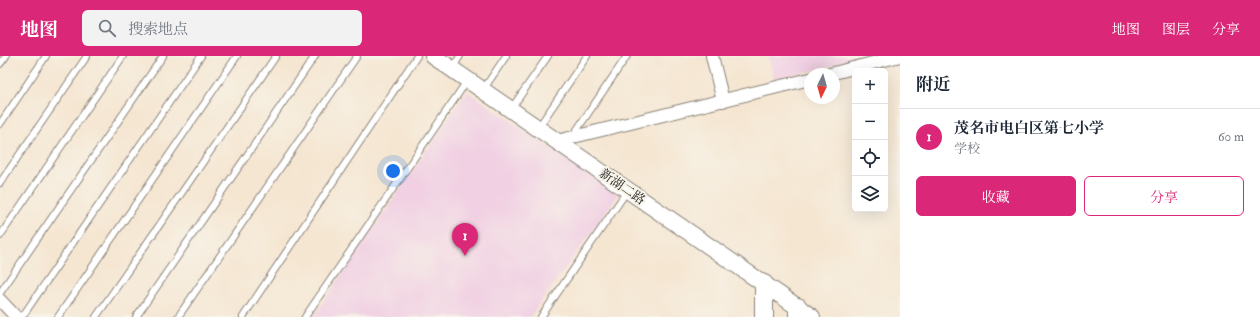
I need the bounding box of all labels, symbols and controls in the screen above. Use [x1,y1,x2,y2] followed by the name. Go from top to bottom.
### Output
[82,10,362,46] search box
[96,17,118,39] icon: search
[20,18,58,42] text: 地图
[128,20,188,39] text: 搜索地点
[1112,21,1140,38] text: 地图
[1162,21,1190,38] text: 图层
[1212,21,1240,38] text: 分享
[804,68,840,104] north arrow
[852,68,888,212] map controls
[852,68,888,104] button: +
[916,74,950,95] text: 附近
[852,104,888,140] button: −
[954,119,1104,138] text: 茂名市电白区第七小学
[927,129,931,145] text: 1
[1218,129,1244,145] text: 60 m
[852,140,888,176] button: locate
[954,141,980,157] text: 学校
[383,161,403,181] your location
[597,165,648,208] street label: 新湖二路
[852,176,888,212] button: layers
[916,176,1076,216] button: 收藏
[1084,176,1244,216] button: 分享
[452,223,478,256] pin: 1

